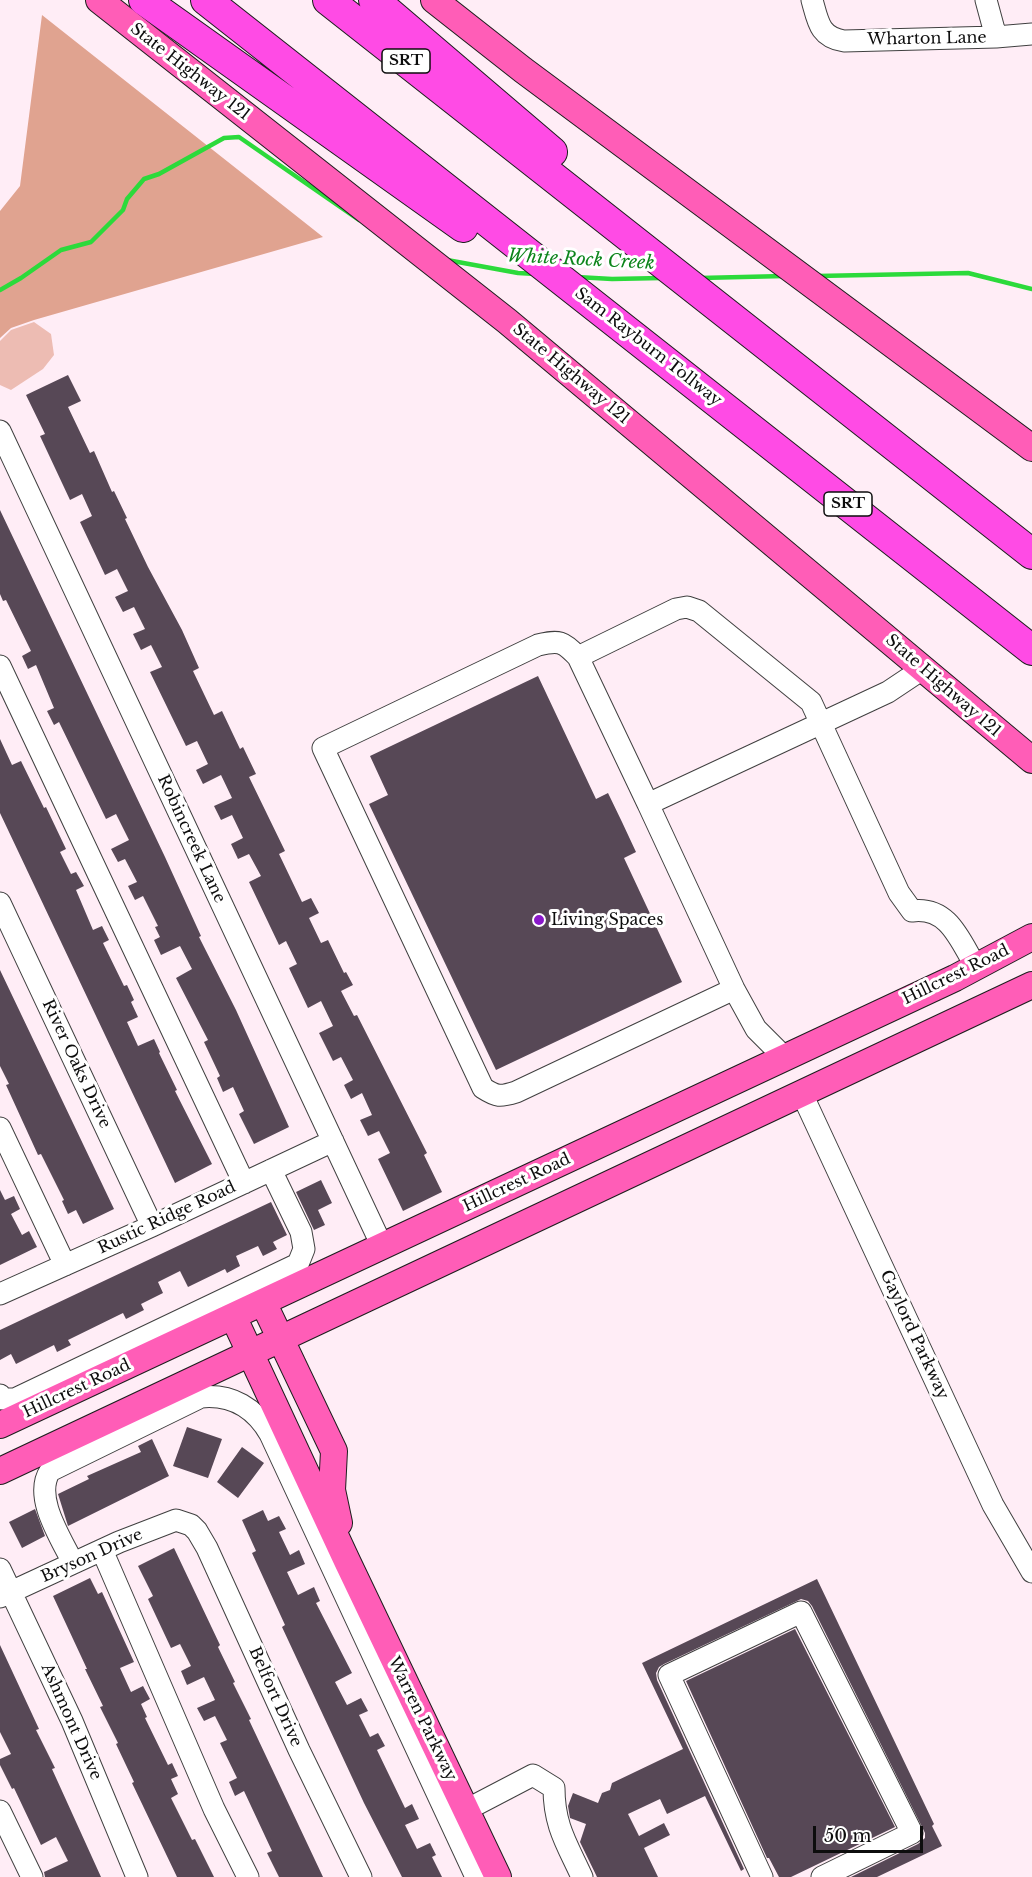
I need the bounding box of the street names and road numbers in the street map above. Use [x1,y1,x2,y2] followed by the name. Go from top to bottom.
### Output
[126,19,254,125] street label: State Highway 121
[867,28,987,50] street label: Wharton Lane
[382,49,430,73] road number: SRT
[571,284,725,410] street label: Sam Rayburn Tollway
[509,320,633,428] street label: State Highway 121
[824,492,872,516] road number: SRT
[881,631,1005,741] street label: State Highway 121
[153,772,229,906] street label: Robincreek Lane
[900,941,1012,1009] street label: Hillcrest Road
[38,996,114,1132] street label: River Oaks Drive
[460,1150,574,1216] street label: Hillcrest Road
[95,1178,239,1258] street label: Rustic Ridge Road
[876,1267,952,1403] street label: Gaylord Parkway
[20,1356,134,1422] street label: Hillcrest Road
[38,1525,146,1587] street label: Bryson Drive
[244,1644,306,1750] street label: Belfort Drive
[384,1654,460,1784] street label: Warren Parkway
[37,1661,105,1783] street label: Ashmont Drive

